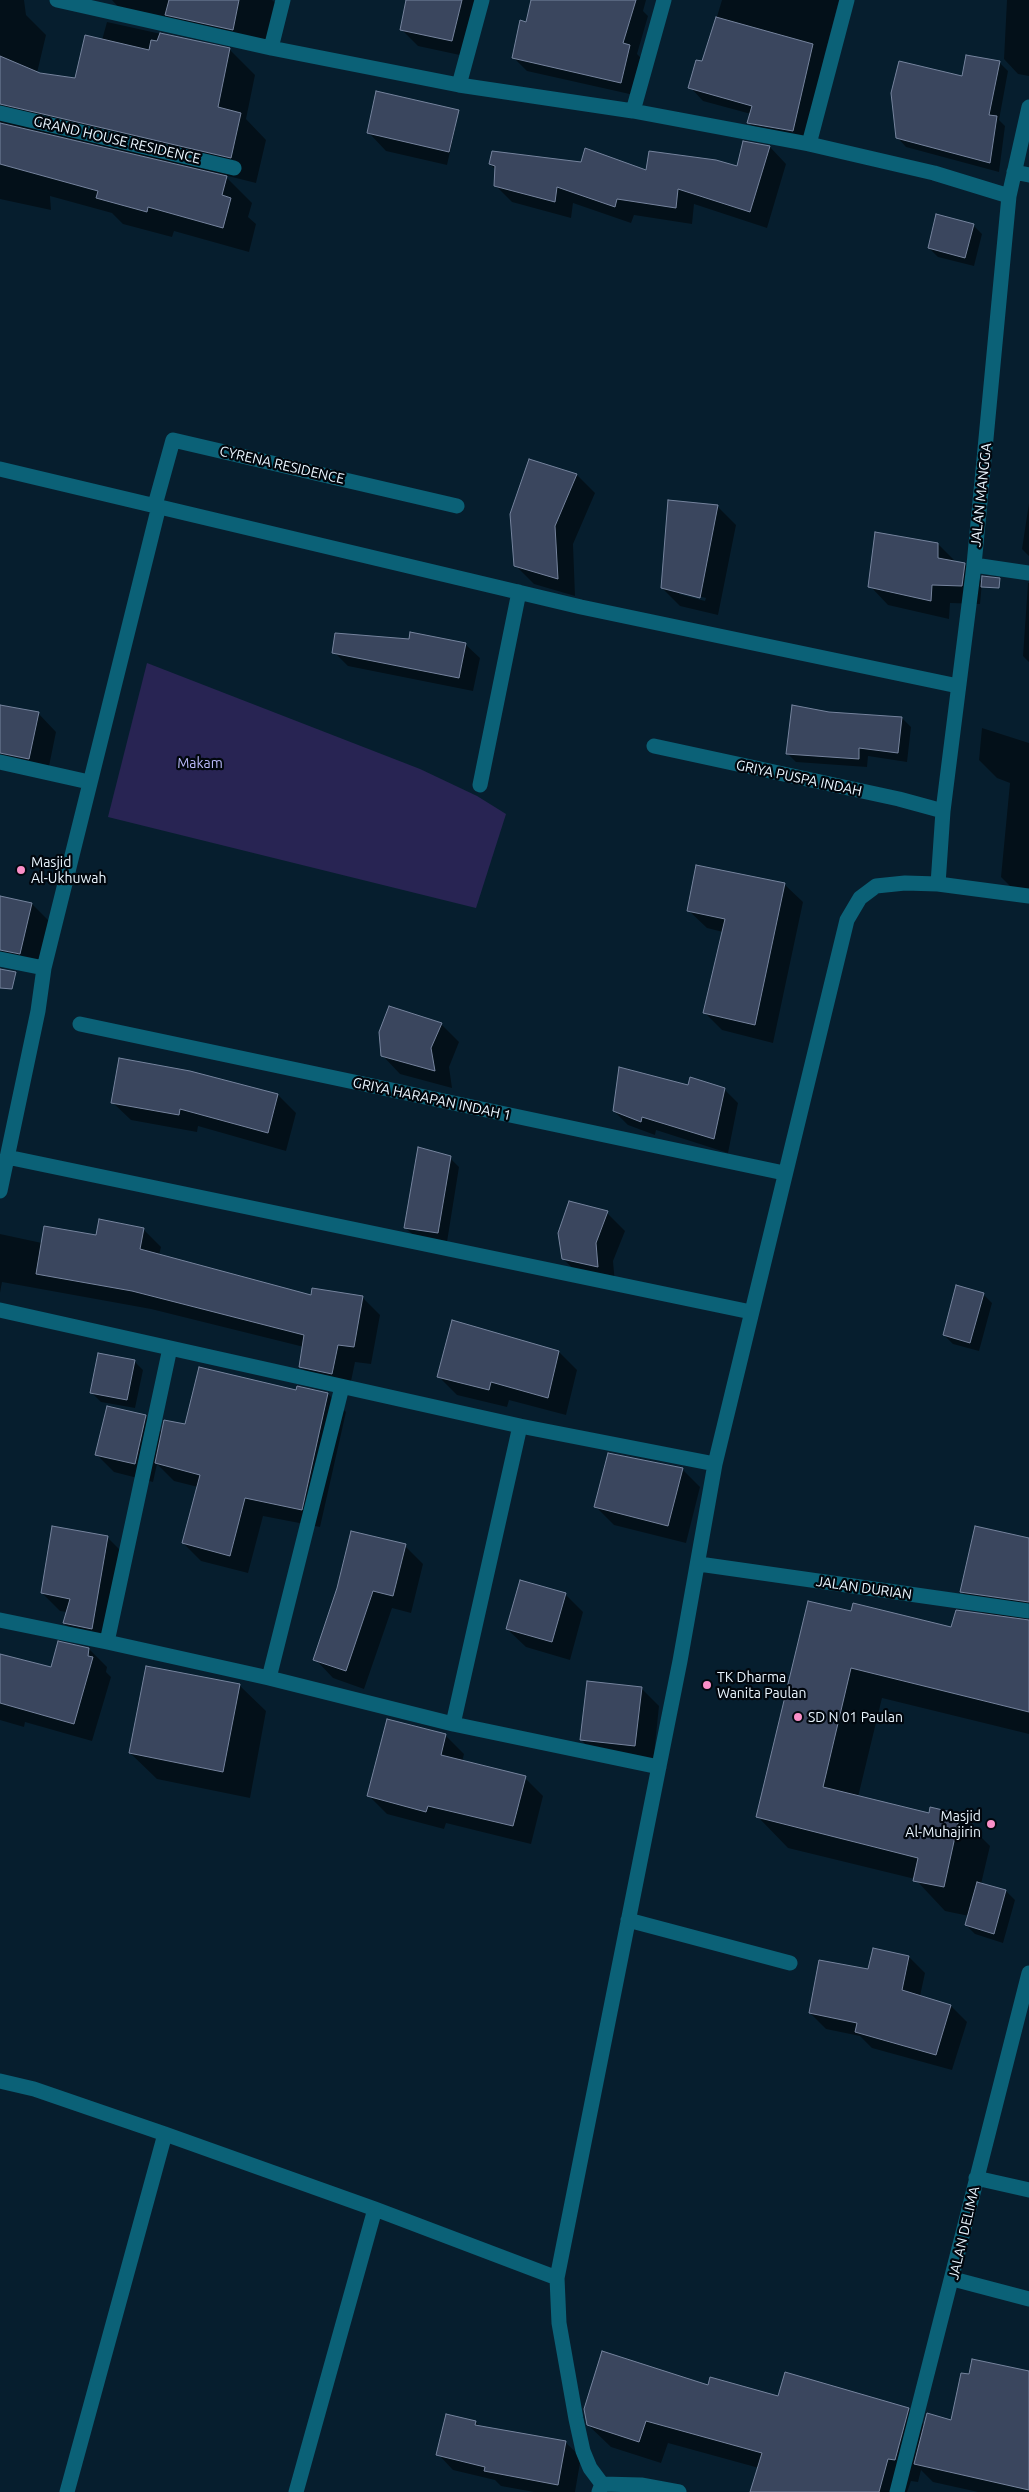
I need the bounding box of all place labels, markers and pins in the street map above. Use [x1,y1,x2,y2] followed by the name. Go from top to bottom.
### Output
[31,854,106,886] place label: Masjid Al-Ukhuwah
[15,864,27,876] marker: Masjid Al-Ukhuwah
[717,1669,806,1701] place label: TK Dharma Wanita Paulan
[701,1679,713,1691] marker: TK Dharma Wanita Paulan
[808,1709,903,1725] place label: SD N 01 Paulan
[792,1711,804,1723] marker: SD N 01 Paulan
[905,1808,981,1840] place label: Masjid Al-Muhajirin
[985,1818,997,1830] marker: Masjid Al-Muhajirin

